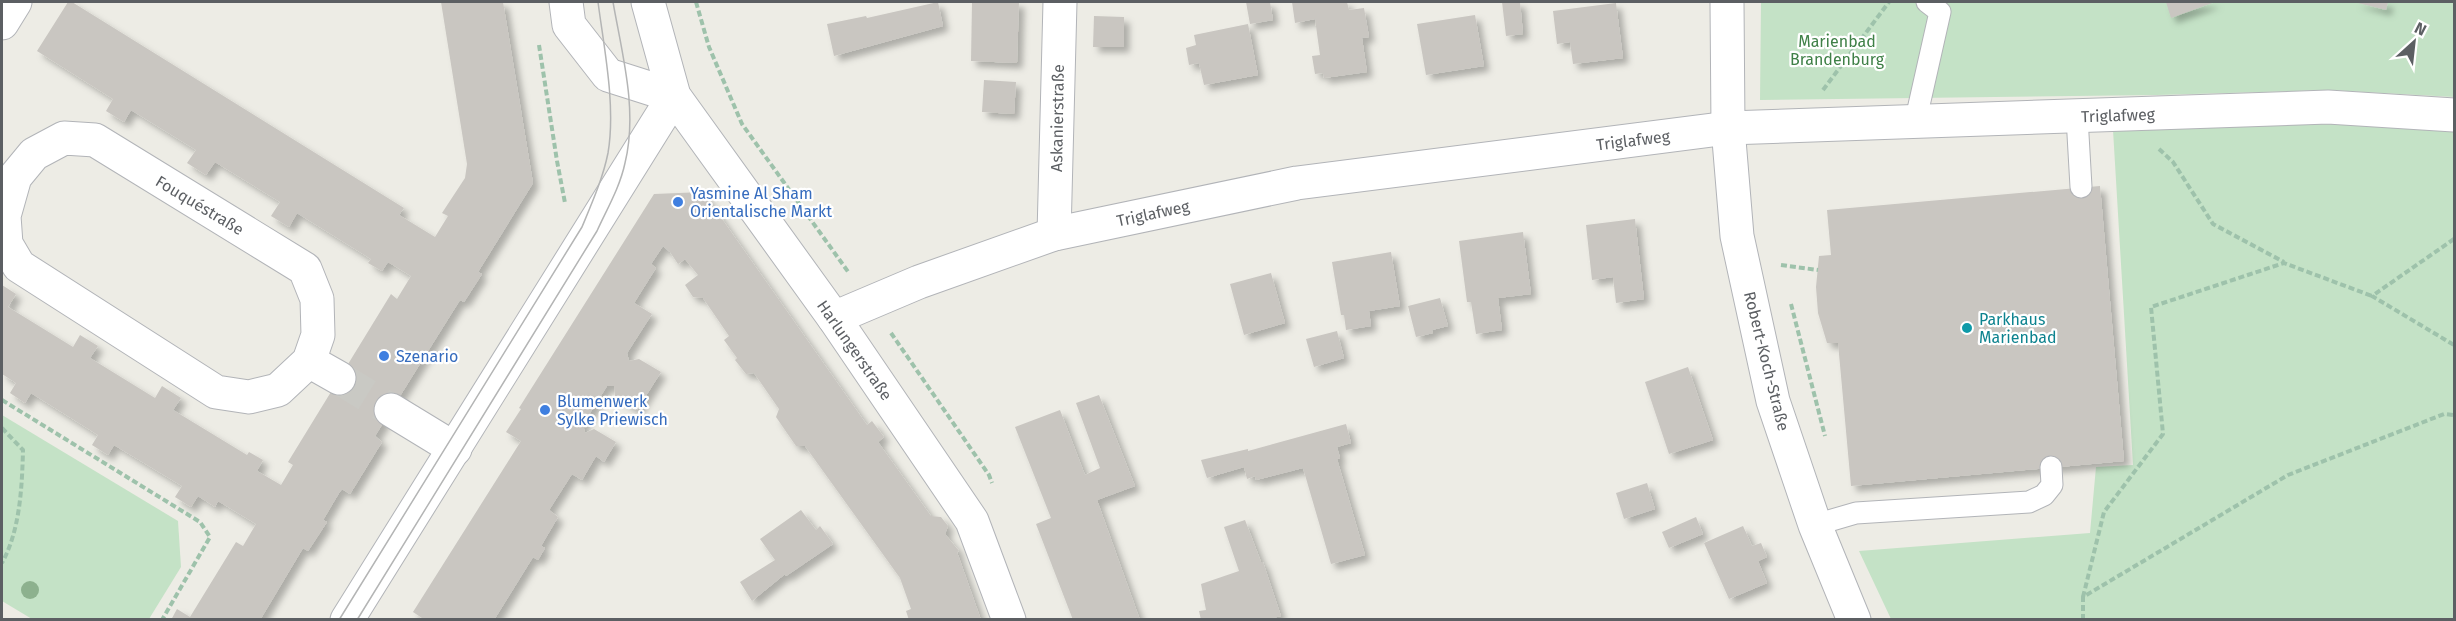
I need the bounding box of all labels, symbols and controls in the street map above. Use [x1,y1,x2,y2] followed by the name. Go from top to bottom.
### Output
[2384,12,2444,72] north arrow
[2412,18,2430,40] text: N
[1790,32,1885,69] park label: Marienbad Brandenburg
[1047,64,1068,172] street label: Askanierstraße
[2081,105,2156,126] street label: Triglafweg
[1595,126,1672,154] street label: Triglafweg
[152,172,247,239] street label: Fouquéstraße
[690,184,832,221] place label: Yasmine Al Sham Orientalische Markt
[671,195,685,209] marker: Yasmine Al Sham Orientalische Markt
[1115,196,1192,230] street label: Triglafweg
[1740,289,1793,433] street label: Robert-Koch-Straße
[813,297,896,404] street label: Harlungerstraße
[1979,310,2057,347] place label: Parkhaus Marienbad
[1960,321,1974,335] marker: Parkhaus Marienbad
[396,347,458,366] place label: Szenario
[377,349,391,363] marker: Szenario
[557,392,668,429] place label: Blumenwerk Sylke Priewisch
[538,403,552,417] marker: Blumenwerk Sylke Priewisch

